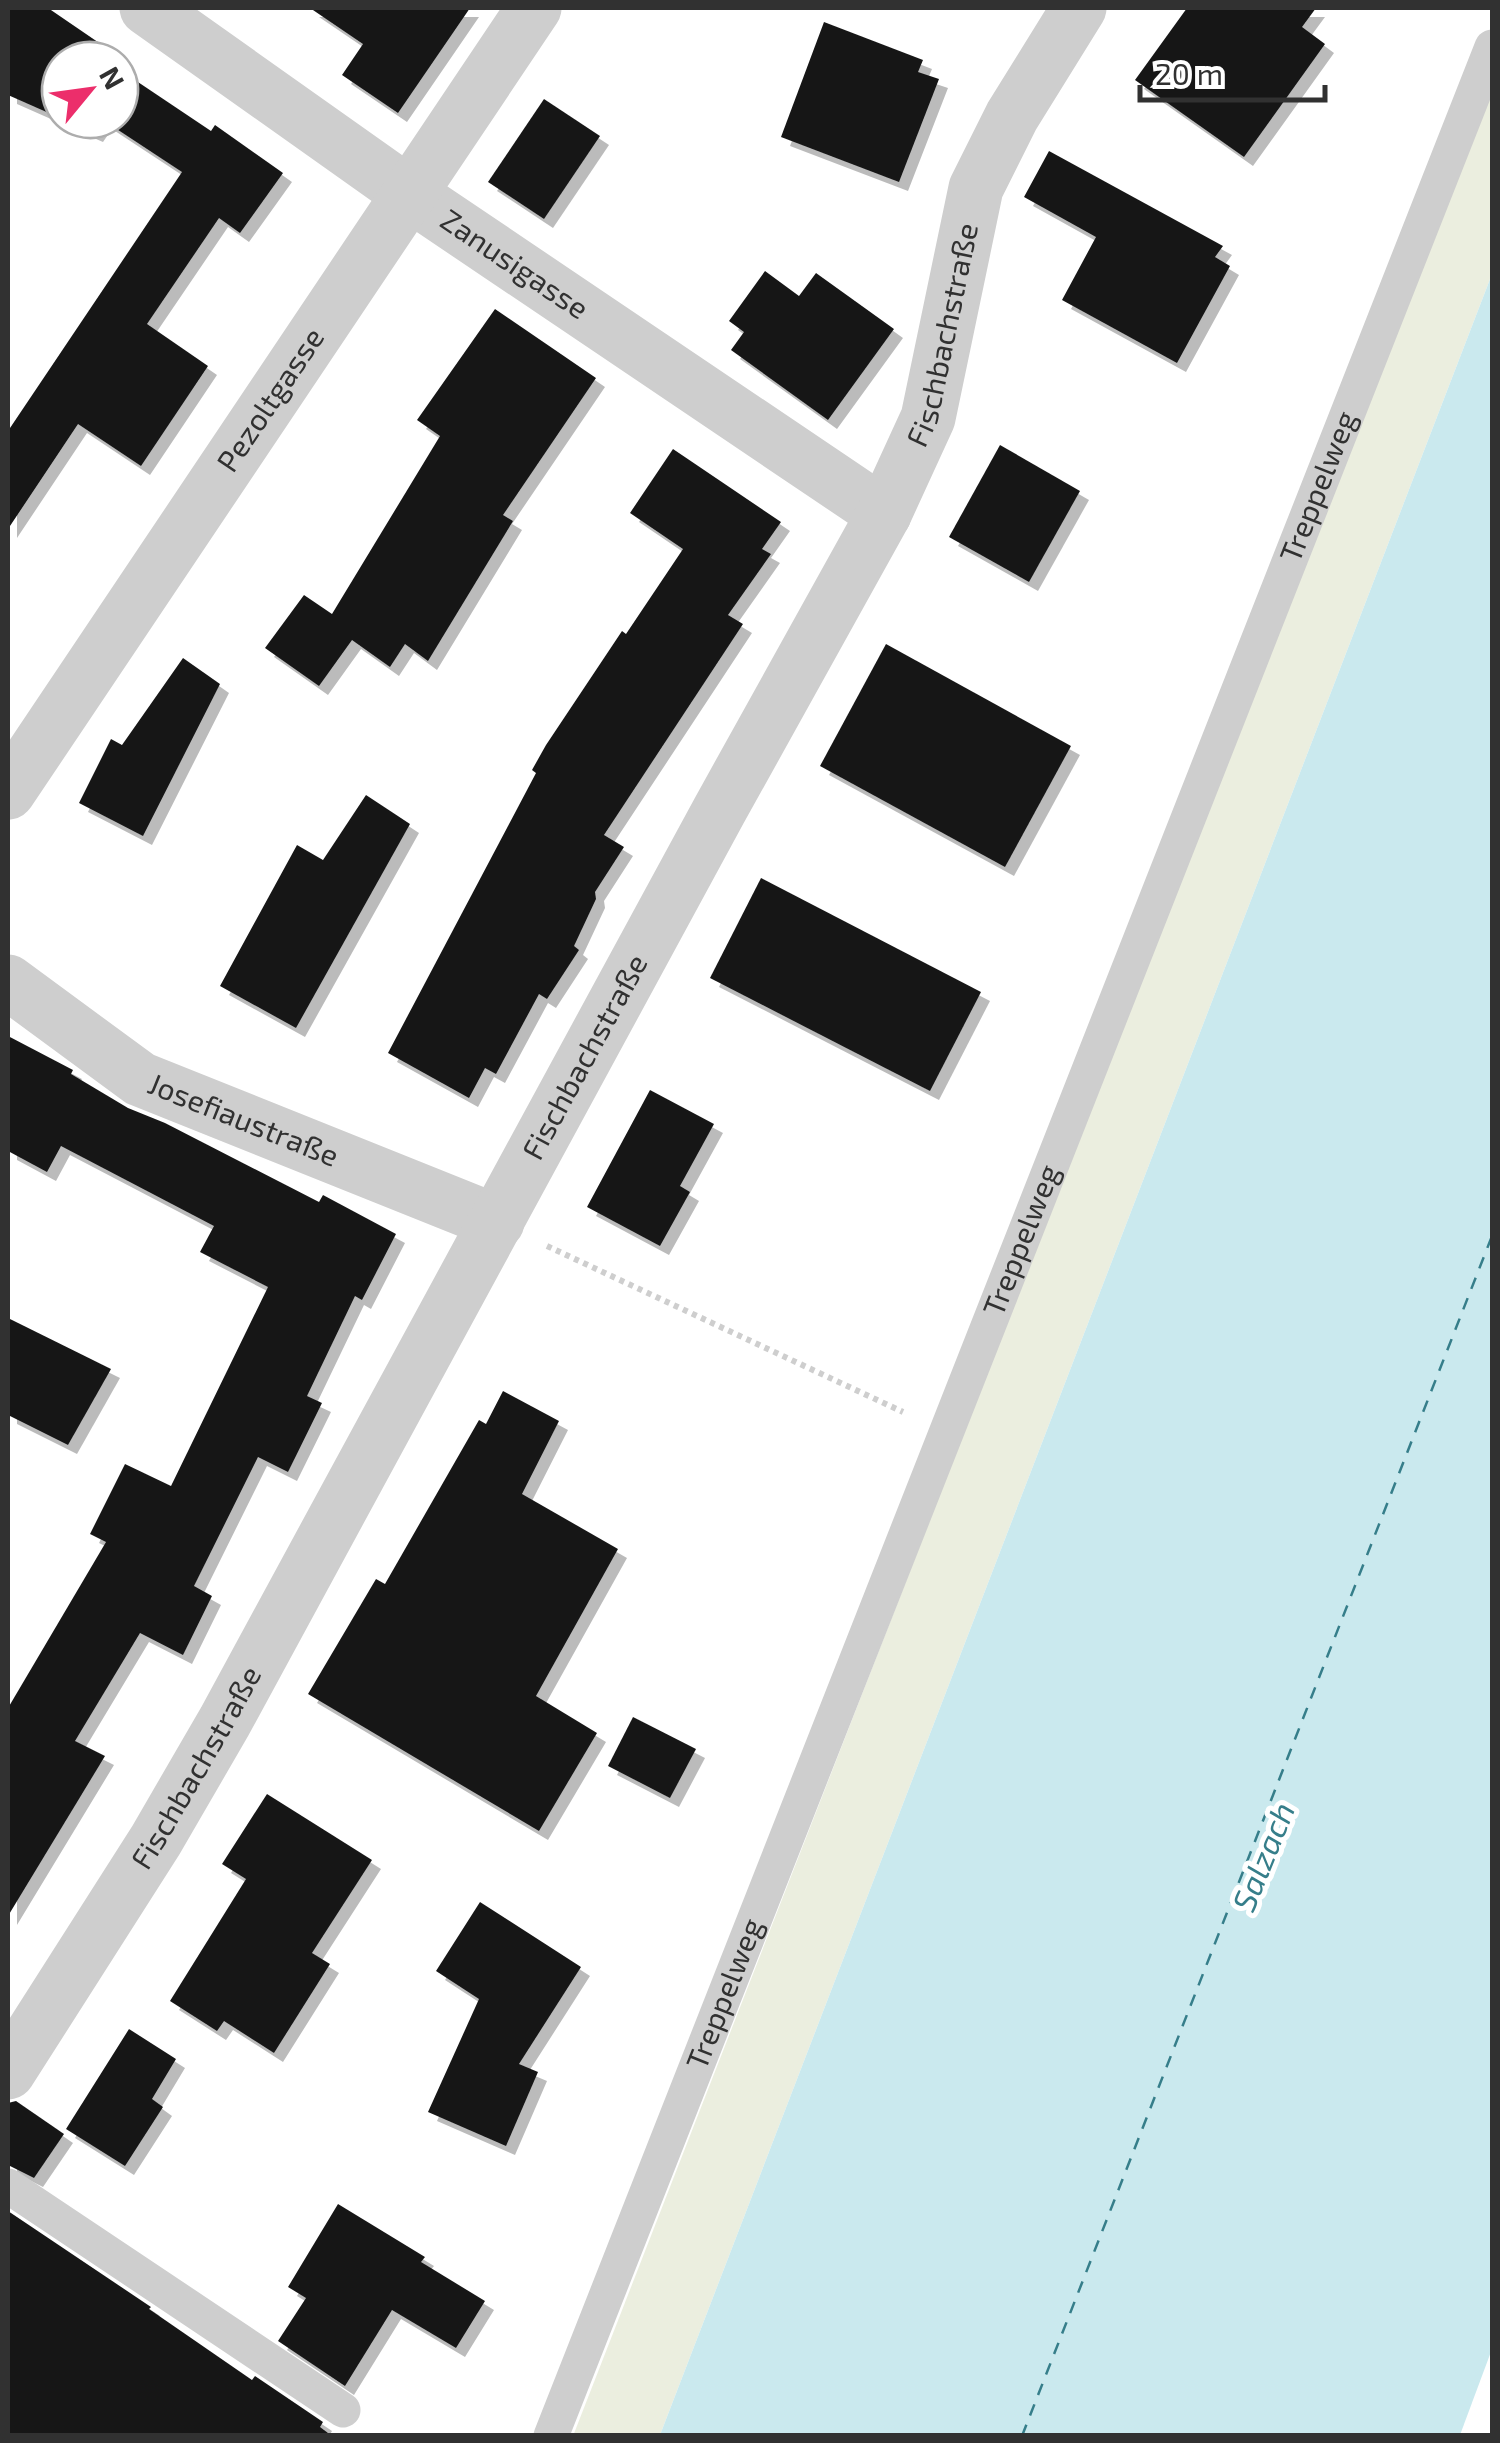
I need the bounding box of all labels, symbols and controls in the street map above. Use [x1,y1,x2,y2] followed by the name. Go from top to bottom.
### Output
[40,40,140,140] north arrow
[1140,40,1325,102] scale bar
[1155,55,1223,91] text: 20 m
[93,60,133,94] text: N
[435,200,596,326] street label: Zanusigasse
[897,220,984,452] street label: Fischbachstraße
[208,320,330,478] street label: Pezoltgasse
[1271,405,1363,567] street label: Treppelweg
[513,947,654,1165] street label: Fischbachstraße
[144,1064,344,1173] street label: Josefiaustraße
[974,1159,1066,1320] street label: Treppelweg
[122,1659,267,1875] street label: Fischbachstraße
[1223,1796,1301,1916] water label: Salzach
[677,1912,769,2074] street label: Treppelweg

